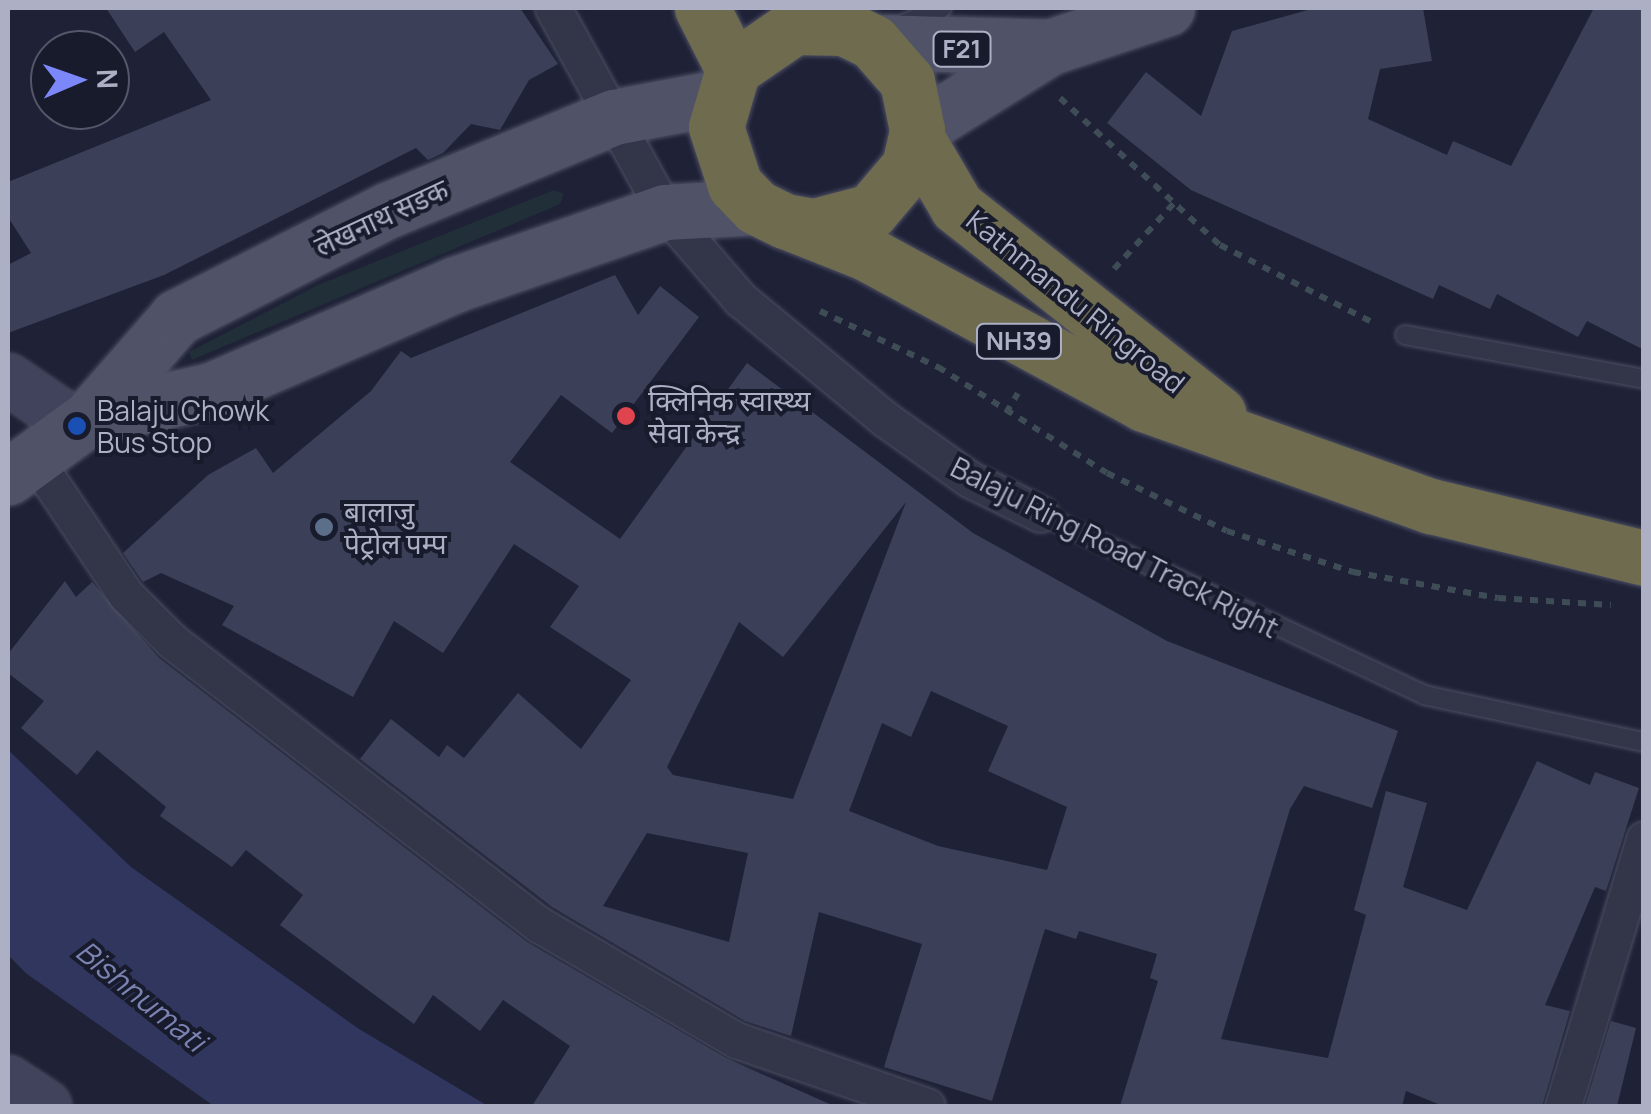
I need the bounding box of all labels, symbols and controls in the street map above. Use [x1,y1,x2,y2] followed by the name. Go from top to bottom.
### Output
[932,29,992,69] road number: F21
[30,30,130,130] north arrow
[89,68,127,90] text: N
[309,171,453,263] street label: लेखनाथ सडक
[960,203,1192,399] street label: Kathmandu Ringroad
[974,321,1064,361] road number: NH39
[648,383,810,449] place label: क्लिनिक स्वास्थ्य सेवा केन्द्र
[97,393,269,459] place label: Balaju Chowk Bus Stop
[613,403,639,429] marker: क्लिनिक स्वास्थ्य सेवा केन्द्र
[66,415,88,437] marker: Balaju Chowk Bus Stop
[946,450,1284,644] street label: Balaju Ring Road Track Right
[344,494,447,560] place label: बालाजु पेट्रोल पम्प
[313,516,335,538] marker: बालाजु पेट्रोल पम्प
[69,933,213,1059] water label: Bishnumati

